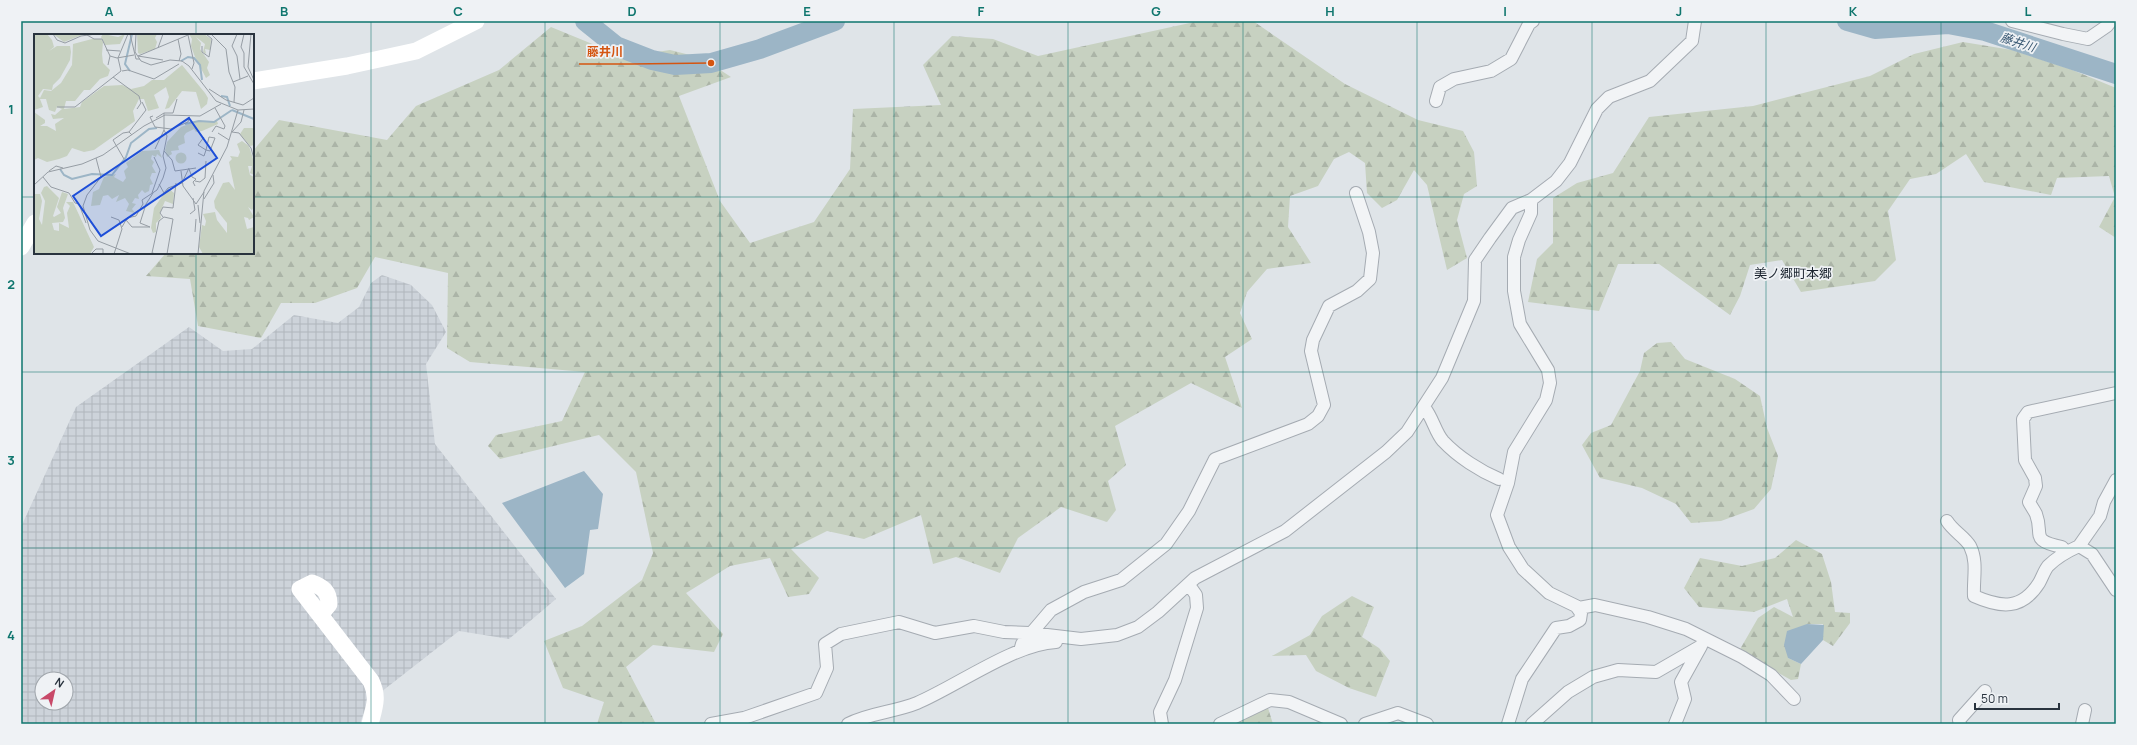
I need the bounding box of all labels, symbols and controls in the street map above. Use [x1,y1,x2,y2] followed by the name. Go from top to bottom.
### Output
[105,2,114,20] text: A
[280,2,288,20] text: B
[453,2,463,20] text: C
[627,2,637,20] text: D
[803,2,811,20] text: E
[978,2,985,20] text: F
[1151,2,1161,20] text: G
[1325,2,1335,20] text: H
[1503,2,1507,20] text: I
[1676,2,1682,20] text: J
[1849,2,1858,20] text: K
[2025,2,2032,20] text: L
[1998,28,2040,56] water label: 藤井川
[34,34,254,254] inset map
[579,40,631,64] callout: 藤井川
[587,43,623,60] text: 藤井川
[8,100,14,118] text: 1
[1754,264,1832,282] district label: 美ノ郷町本郷
[7,275,15,293] text: 2
[7,451,15,469] text: 3
[7,626,15,644] text: 4
[34,671,74,711] north arrow
[52,674,67,691] text: N
[1975,685,2059,711] scale bar
[1981,690,2008,707] text: 50 m

